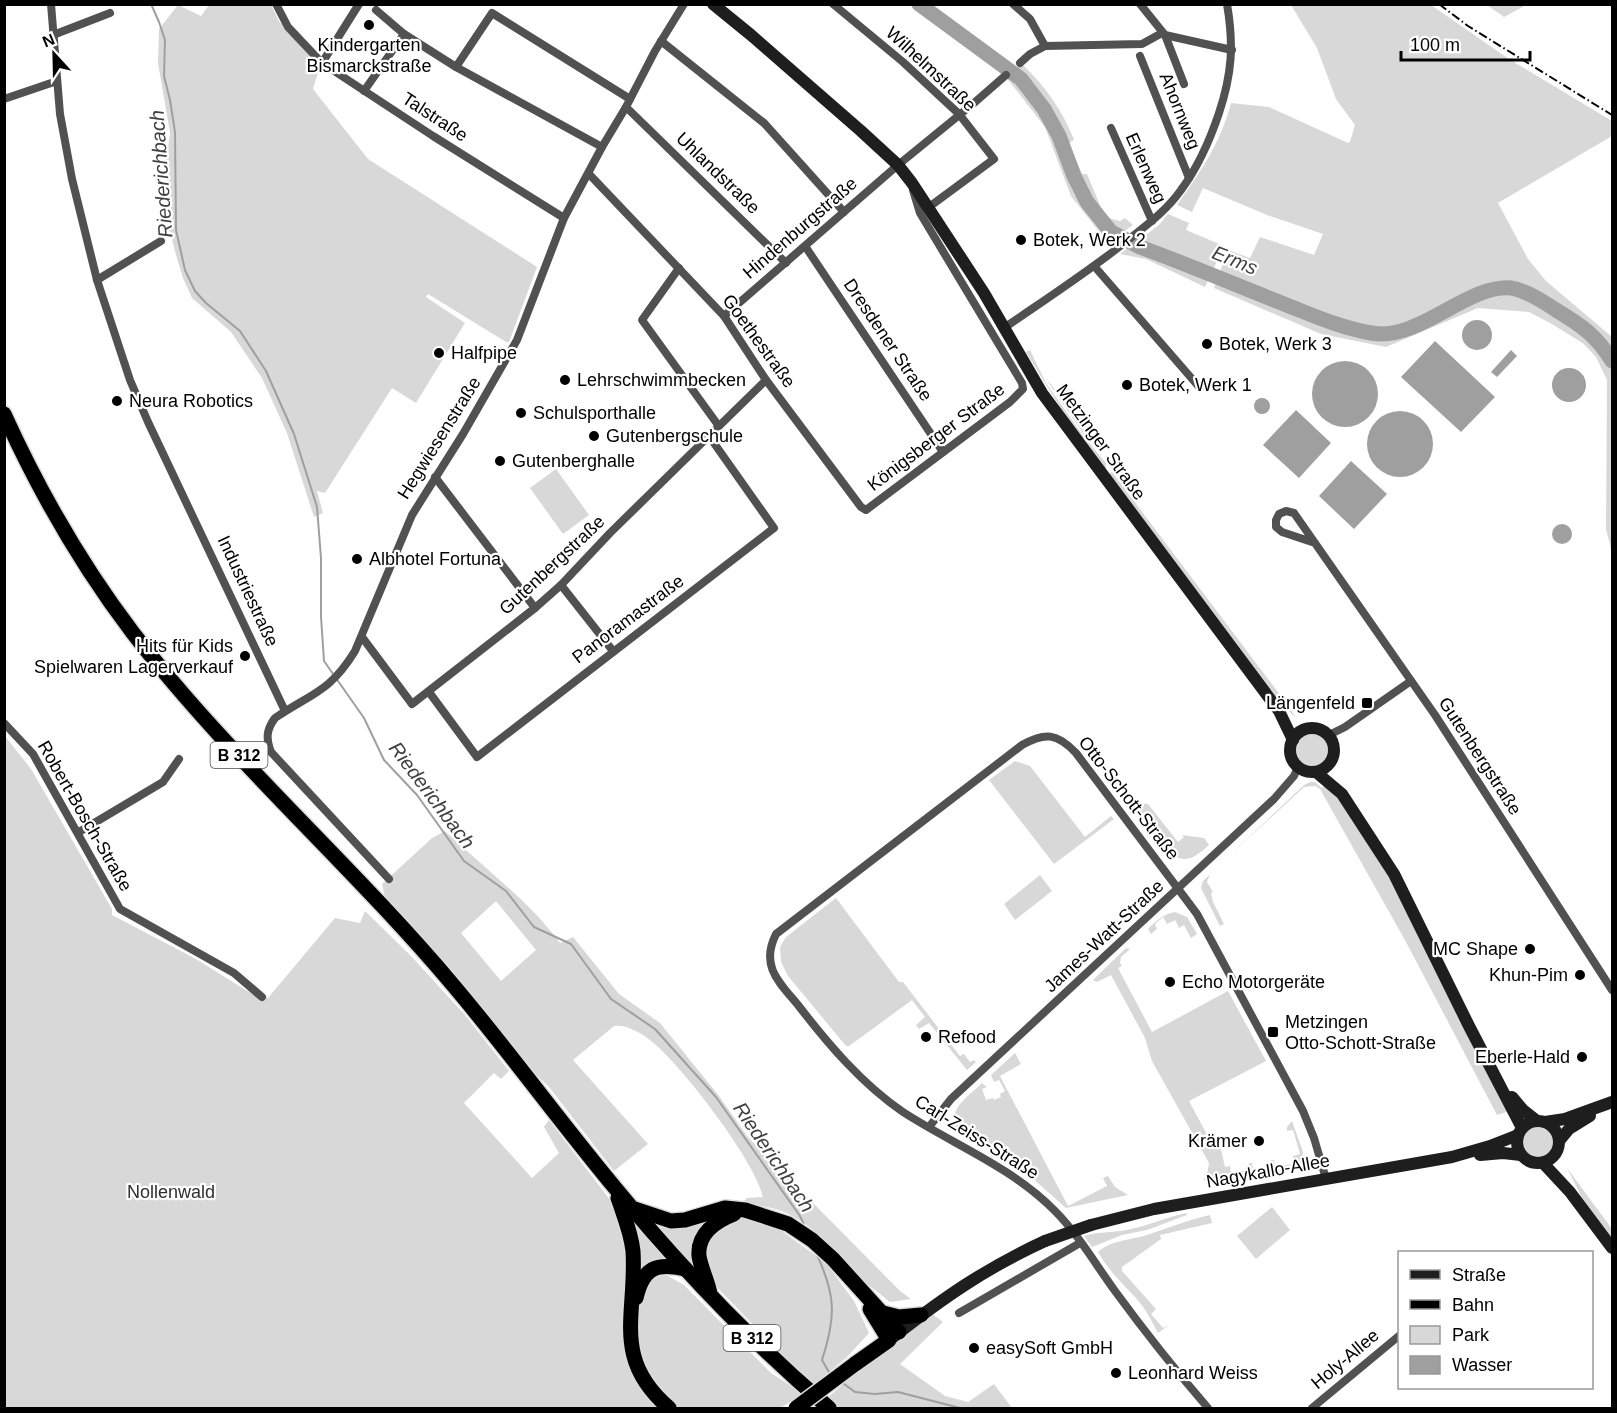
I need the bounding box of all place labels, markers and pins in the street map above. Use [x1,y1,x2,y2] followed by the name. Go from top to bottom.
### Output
[362,18,376,32] marker: Kindergarten Bismarckstraße
[306,35,432,76] place label: Kindergarten Bismarckstraße
[1033,230,1146,250] place label: Botek, Werk 2
[1014,233,1028,247] marker: Botek, Werk 2
[1219,334,1332,354] place label: Botek, Werk 3
[1200,337,1214,351] marker: Botek, Werk 3
[451,343,517,363] place label: Halfpipe
[432,346,446,360] marker: Halfpipe
[577,370,746,390] place label: Lehrschwimmbecken
[558,373,572,387] marker: Lehrschwimmbecken
[1139,375,1252,395] place label: Botek, Werk 1
[1120,378,1134,392] marker: Botek, Werk 1
[129,391,253,411] place label: Neura Robotics
[110,394,124,408] marker: Neura Robotics
[533,403,656,423] place label: Schulsporthalle
[514,406,528,420] marker: Schulsporthalle
[606,426,743,446] place label: Gutenbergschule
[587,429,601,443] marker: Gutenbergschule
[512,451,635,471] place label: Gutenberghalle
[493,454,507,468] marker: Gutenberghalle
[369,549,502,569] place label: Albhotel Fortuna
[350,552,364,566] marker: Albhotel Fortuna
[34,636,234,677] place label: Hits für Kids Spielwaren Lagerverkauf
[238,649,252,663] marker: Hits für Kids Spielwaren Lagerverkauf
[1266,693,1355,713] place label: Längenfeld
[1360,696,1374,710] marker: Längenfeld
[1433,939,1518,959] place label: MC Shape
[1523,942,1537,956] marker: MC Shape
[1489,965,1568,985] place label: Khun-Pim
[1573,968,1587,982] marker: Khun-Pim
[1182,972,1325,992] place label: Echo Motorgeräte
[1163,975,1177,989] marker: Echo Motorgeräte
[1285,1012,1436,1053] place label: Metzingen Otto-Schott-Straße
[1266,1025,1280,1039] marker: Metzingen Otto-Schott-Straße
[938,1027,996,1047] place label: Refood
[919,1030,933,1044] marker: Refood
[1475,1047,1570,1067] place label: Eberle-Hald
[1575,1050,1589,1064] marker: Eberle-Hald
[1188,1131,1247,1151] place label: Krämer
[1252,1134,1266,1148] marker: Krämer
[986,1338,1113,1358] place label: easySoft GmbH
[967,1341,981,1355] marker: easySoft GmbH
[1128,1363,1258,1383] place label: Leonhard Weiss
[1109,1366,1123,1380] marker: Leonhard Weiss

